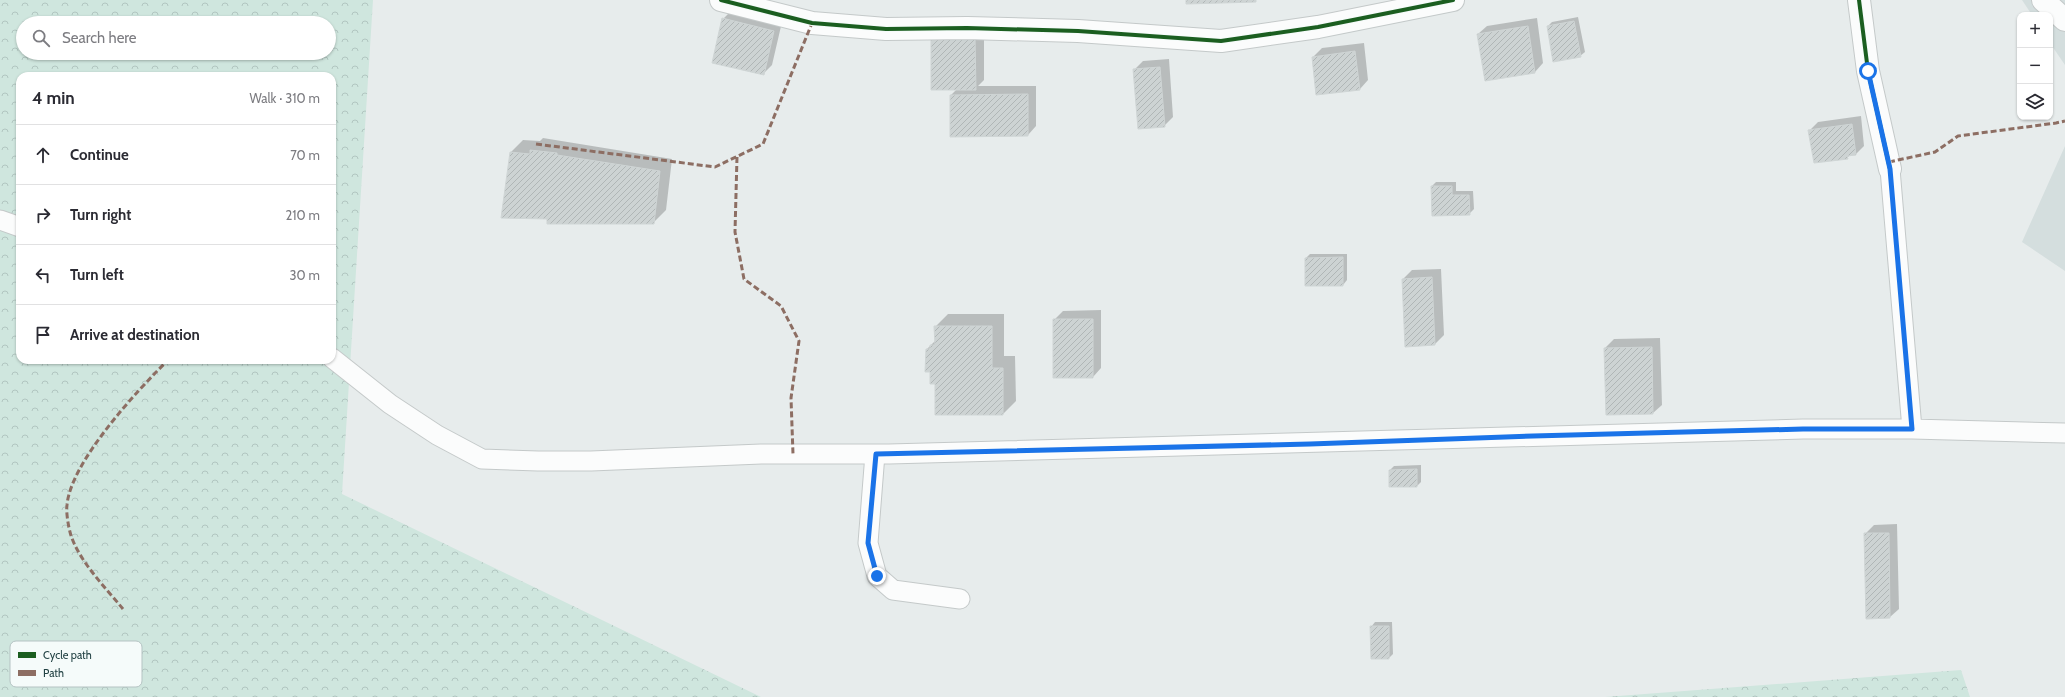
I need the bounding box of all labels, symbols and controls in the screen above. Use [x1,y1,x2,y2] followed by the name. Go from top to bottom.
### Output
[2017,12,2053,120] map controls
[2017,12,2053,48] button: +
[16,16,336,60] search box
[30,27,52,49] icon: search
[62,29,137,47] text: Search here
[2017,48,2053,84] button: −
[1859,62,1877,80] route start
[2017,84,2053,120] button: layers
[32,88,75,108] text: 4 min
[249,90,320,106] text: Walk · 310 m
[32,144,54,166] icon: ahead
[70,146,129,164] text: Continue
[290,147,320,163] text: 70 m
[32,204,54,226] icon: right
[70,206,131,224] text: Turn right
[286,207,320,223] text: 210 m
[32,264,54,286] icon: left
[70,266,124,284] text: Turn left
[290,267,320,283] text: 30 m
[32,324,54,346] icon: arrive
[70,326,200,344] text: Arrive at destination
[868,567,886,585] route end
[10,641,142,687] legend
[43,648,92,662] text: Cycle path
[43,666,64,680] text: Path

